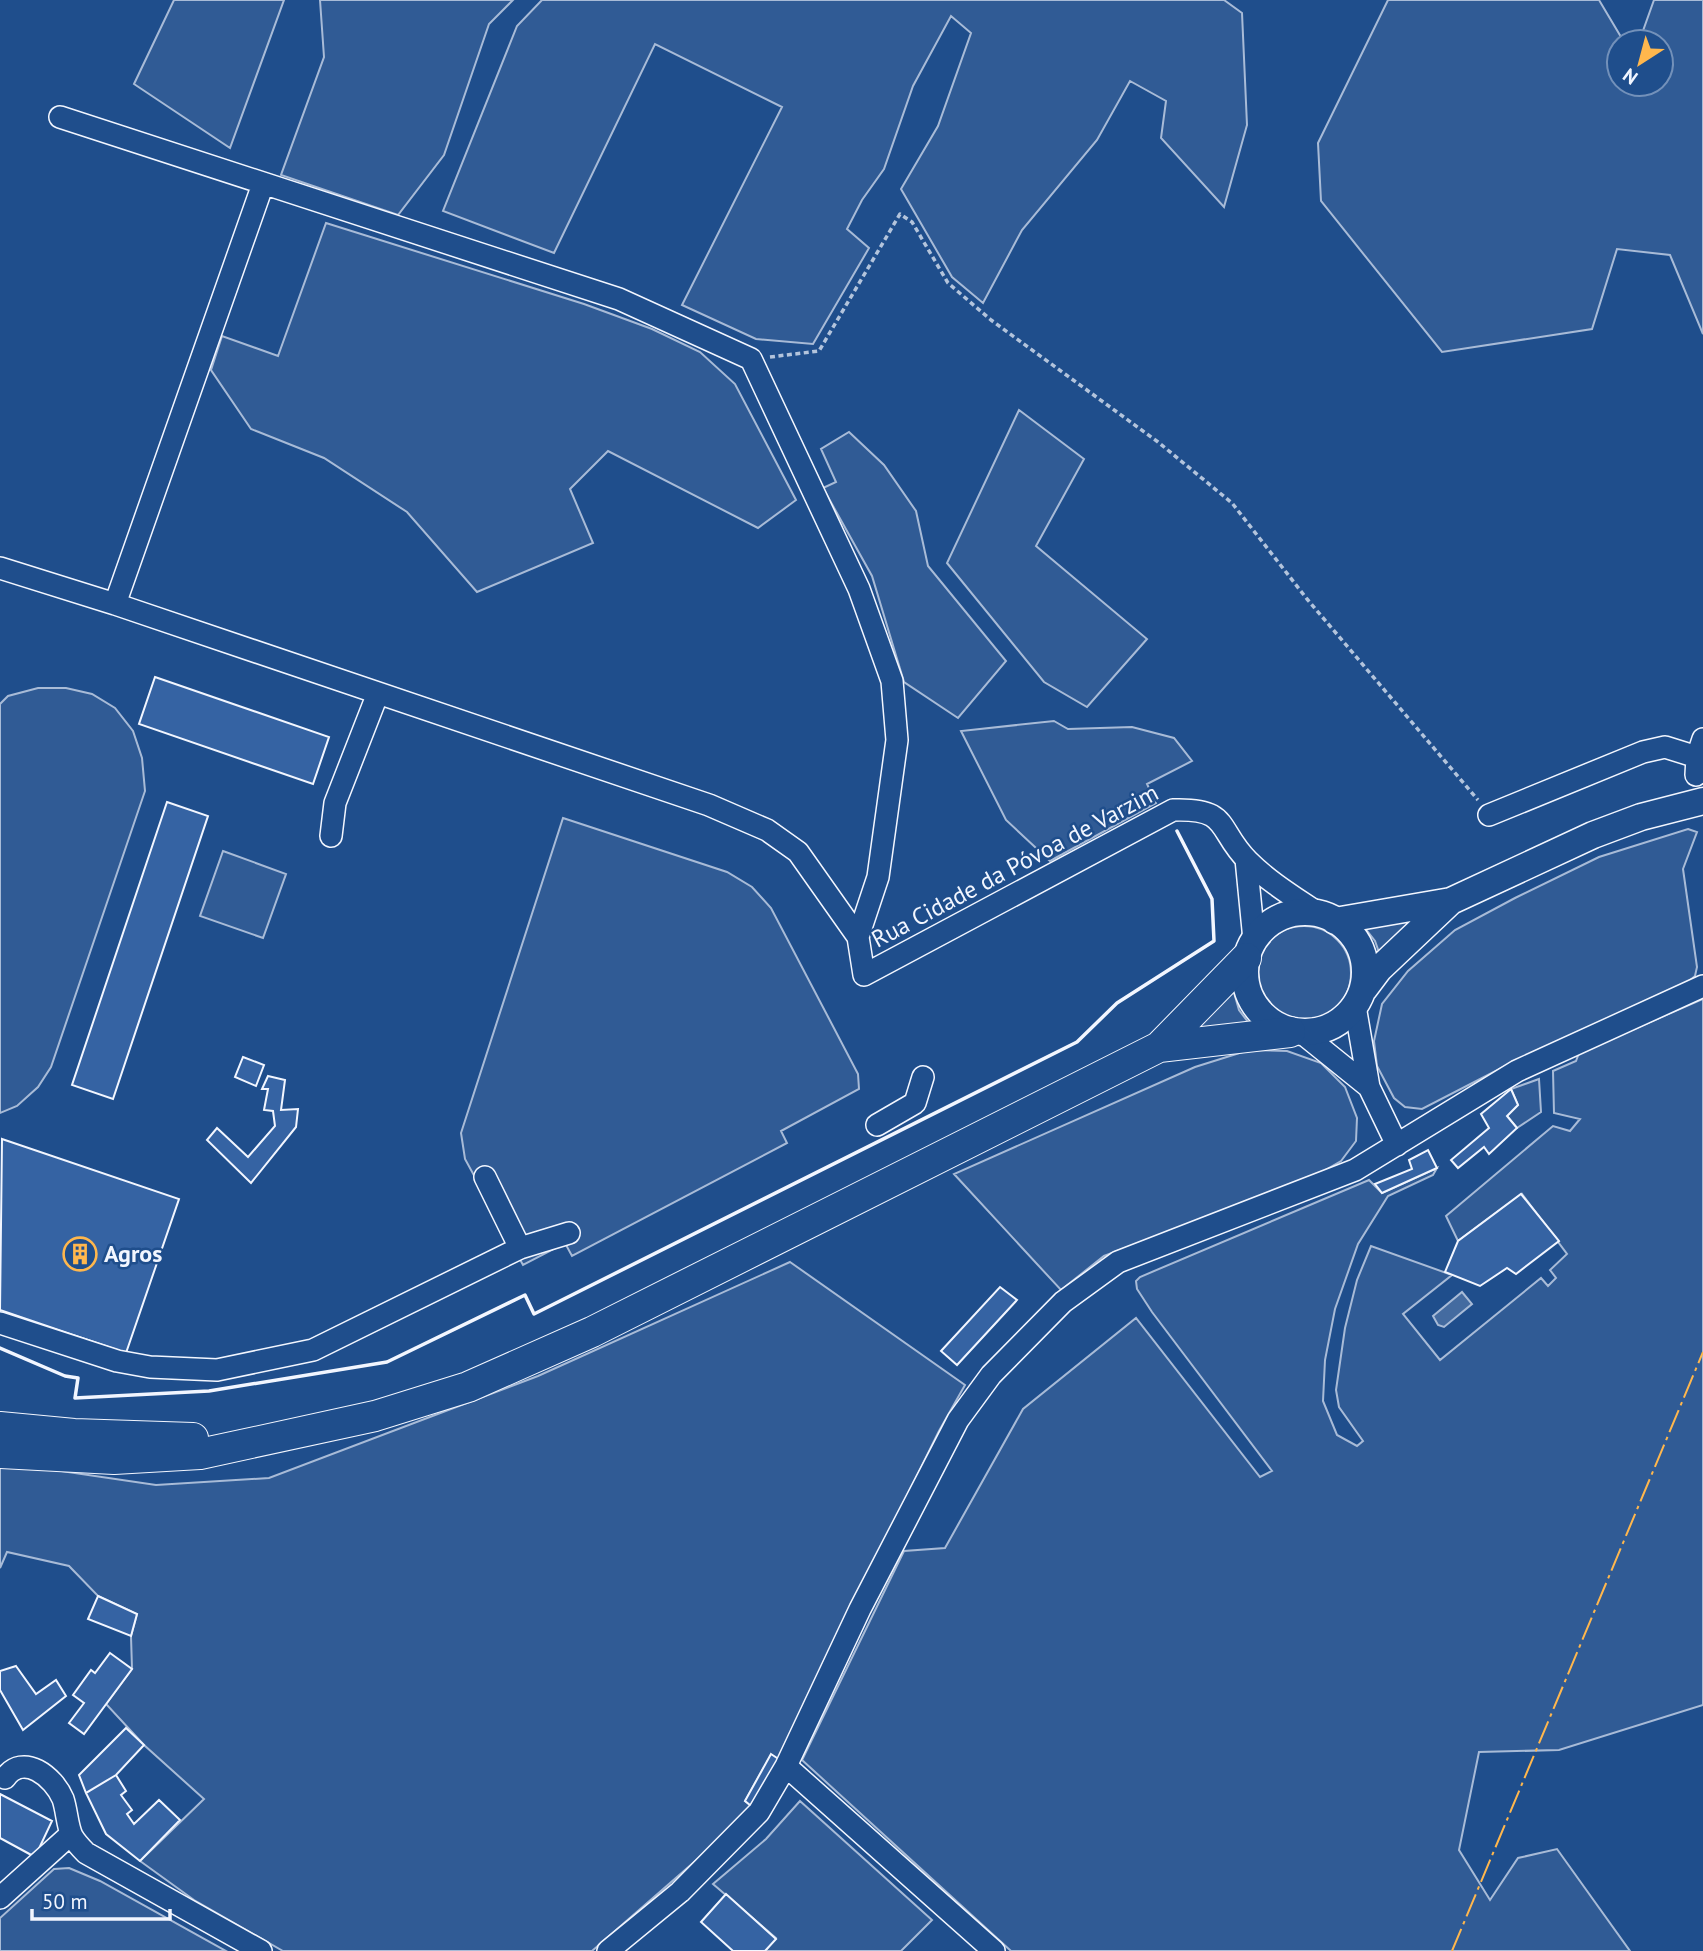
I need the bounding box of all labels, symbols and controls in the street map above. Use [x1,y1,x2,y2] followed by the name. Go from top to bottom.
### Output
[1605,28,1675,98] north arrow
[1618,63,1642,90] text: N
[866,777,1164,954] street label: Rua Cidade da Póvoa de Varzim
[61,1235,99,1273] building icon: Agros
[104,1238,162,1269] place label: Agros
[32,1878,170,1922] scale bar
[42,1888,88,1915] text: 50 m

